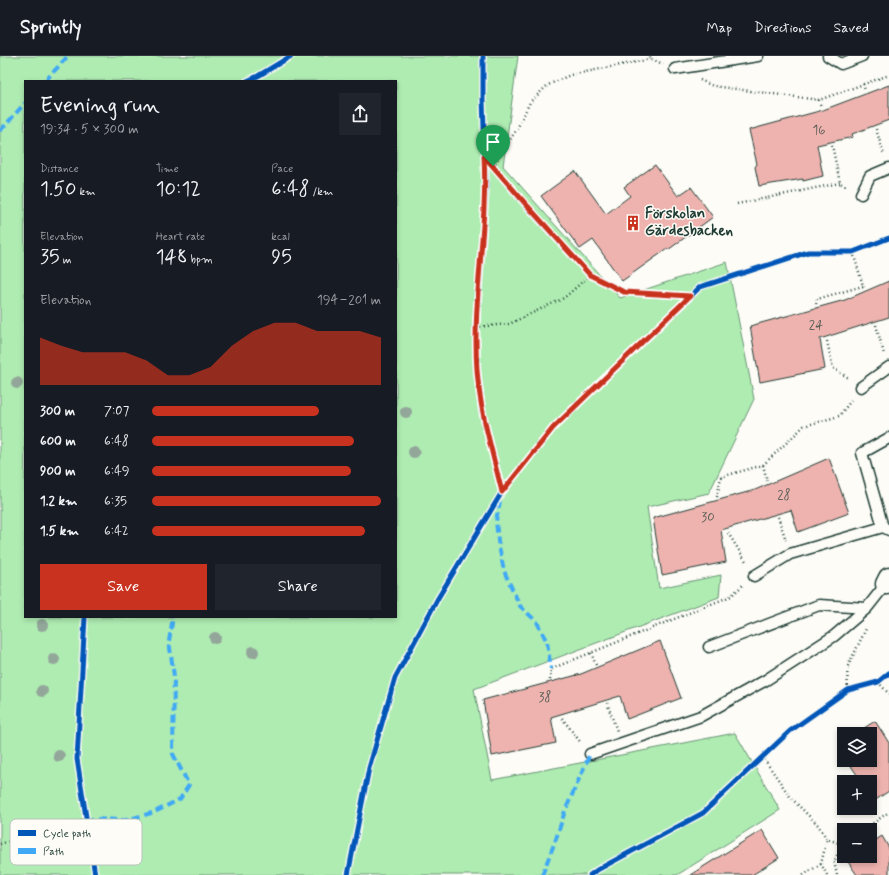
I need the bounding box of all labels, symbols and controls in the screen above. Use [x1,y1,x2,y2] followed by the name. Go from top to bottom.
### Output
[20,15,81,40] text: Sprintly
[706,19,732,37] text: Map
[754,19,812,37] text: Directions
[834,19,869,37] text: Saved
[40,92,160,120] text: Evening run
[339,93,381,135] button: share
[40,121,139,138] text: 19:34 · 5 × 300 m
[812,122,826,139] house number: 16
[476,125,510,166] pin
[482,131,504,153] icon: arrive
[40,162,79,176] text: Distance
[156,162,179,176] text: Time
[271,162,293,176] text: Pace
[40,176,77,203] text: 1.50
[156,176,201,203] text: 10:12
[271,176,310,203] text: 6:48
[77,185,96,199] text: km
[310,185,333,199] text: /km
[645,204,734,241] place label: Förskolan Gärdesbacken
[624,214,642,232] building icon: Förskolan Gärdesbacken
[40,230,83,244] text: Elevation
[156,230,205,244] text: Heart rate
[271,230,290,244] text: kcal
[40,244,60,271] text: 35
[156,244,188,271] text: 148
[271,244,292,271] text: 95
[60,253,71,267] text: m
[188,253,213,267] text: bpm
[40,292,91,309] text: Elevation
[317,292,381,309] text: 194–201 m
[809,317,823,334] house number: 24
[40,403,75,420] text: 300 m
[104,403,129,420] text: 7:07
[40,433,76,450] text: 600 m
[104,433,129,450] text: 6:48
[40,463,76,480] text: 900 m
[104,463,129,480] text: 6:49
[777,487,791,504] house number: 28
[40,493,77,510] text: 1.2 km
[104,493,127,510] text: 6:35
[701,509,715,526] house number: 30
[40,523,79,540] text: 1.5 km
[104,523,129,540] text: 6:42
[40,564,207,610] button: Save
[215,564,381,610] button: Share
[538,689,552,706] house number: 38
[837,727,877,863] map controls
[837,727,877,767] button: layers
[837,775,877,815] button: +
[10,819,142,865] legend
[837,823,877,863] button: −
[43,827,91,841] text: Cycle path
[43,845,64,859] text: Path

